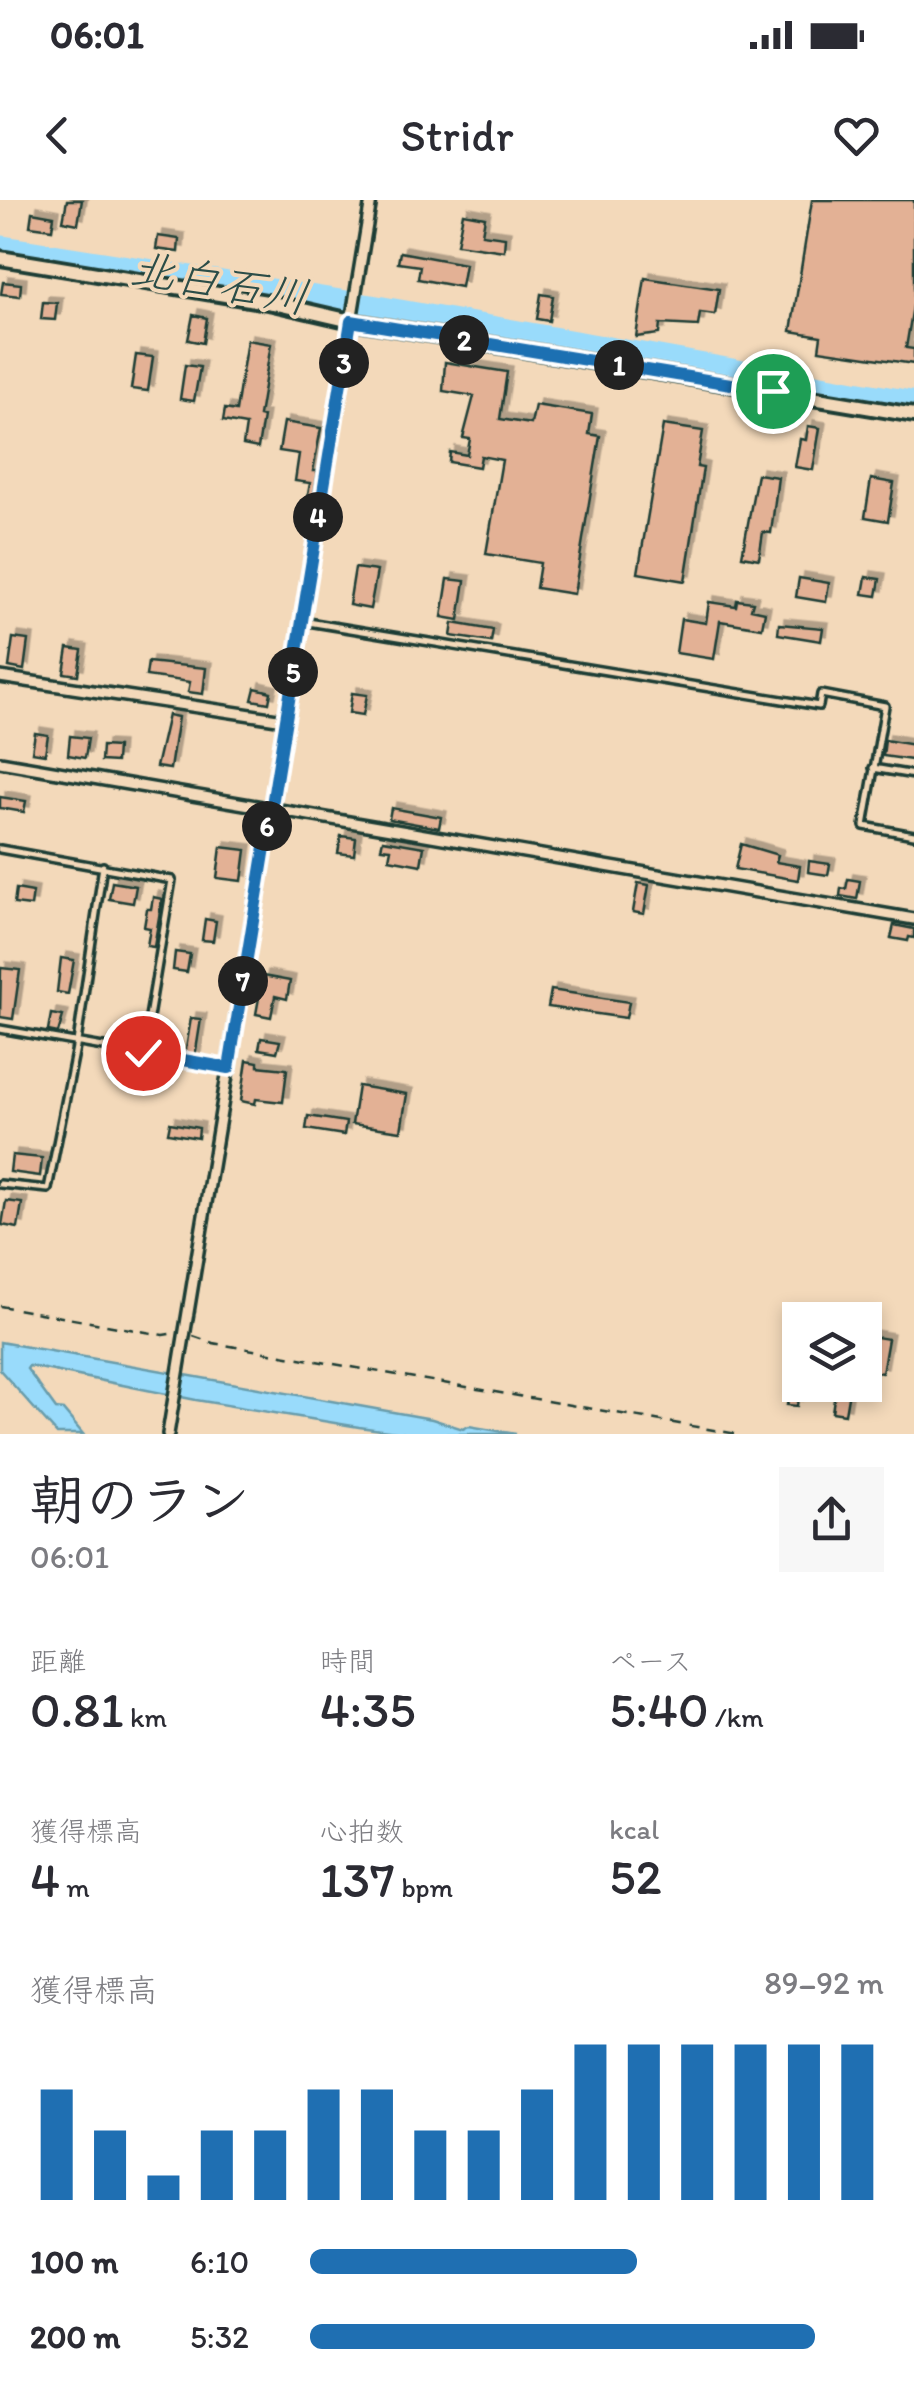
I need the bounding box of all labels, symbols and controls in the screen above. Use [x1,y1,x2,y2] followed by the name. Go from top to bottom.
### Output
[50,12,144,58] text: 06:01
[30,108,85,163] icon: back
[400,108,514,162] text: Stridr
[829,108,884,163] icon: heart
[127,240,313,324] water label: 北白石川
[439,315,489,365] pin: 2
[457,323,471,357] text: 2
[319,338,369,388] pin: 3
[594,340,644,390] pin: 1
[336,346,352,380] text: 3
[613,348,626,382] text: 1
[731,349,816,434] pin
[746,364,801,419] icon: arrive
[293,492,343,542] pin: 4
[310,500,326,534] text: 4
[268,647,318,697] pin: 5
[286,655,300,689] text: 5
[242,801,292,851] pin: 6
[260,809,274,843] text: 6
[218,956,268,1006] pin: 7
[236,964,250,998] text: 7
[101,1011,186,1096] pin
[116,1026,171,1081] icon: check
[782,1302,882,1402] map controls
[782,1302,882,1402] button: layers
[30,1467,250,1533] text: 朝のラン
[779,1467,884,1572] button: share
[30,1538,109,1576] text: 06:01
[30,1644,86,1678] text: 距離
[320,1644,376,1678] text: 時間
[609,1644,692,1678] text: ペース
[30,1679,124,1740] text: 0.81
[320,1679,415,1740] text: 4:35
[609,1679,709,1740] text: 5:40
[124,1700,167,1734] text: km
[709,1700,764,1734] text: /km
[609,1812,659,1846] text: kcal
[30,1814,142,1848] text: 獲得標高
[320,1814,404,1848] text: 心拍数
[609,1846,662,1907] text: 52
[30,1849,60,1910] text: 4
[320,1849,395,1910] text: 137
[60,1870,90,1904] text: m
[395,1870,453,1904] text: bpm
[764,1964,884,2002] text: 89–92 m
[30,1971,158,2009] text: 獲得標高
[30,2243,118,2281] text: 100 m
[190,2243,249,2281] text: 6:10
[30,2318,120,2356] text: 200 m
[190,2318,249,2356] text: 5:32

